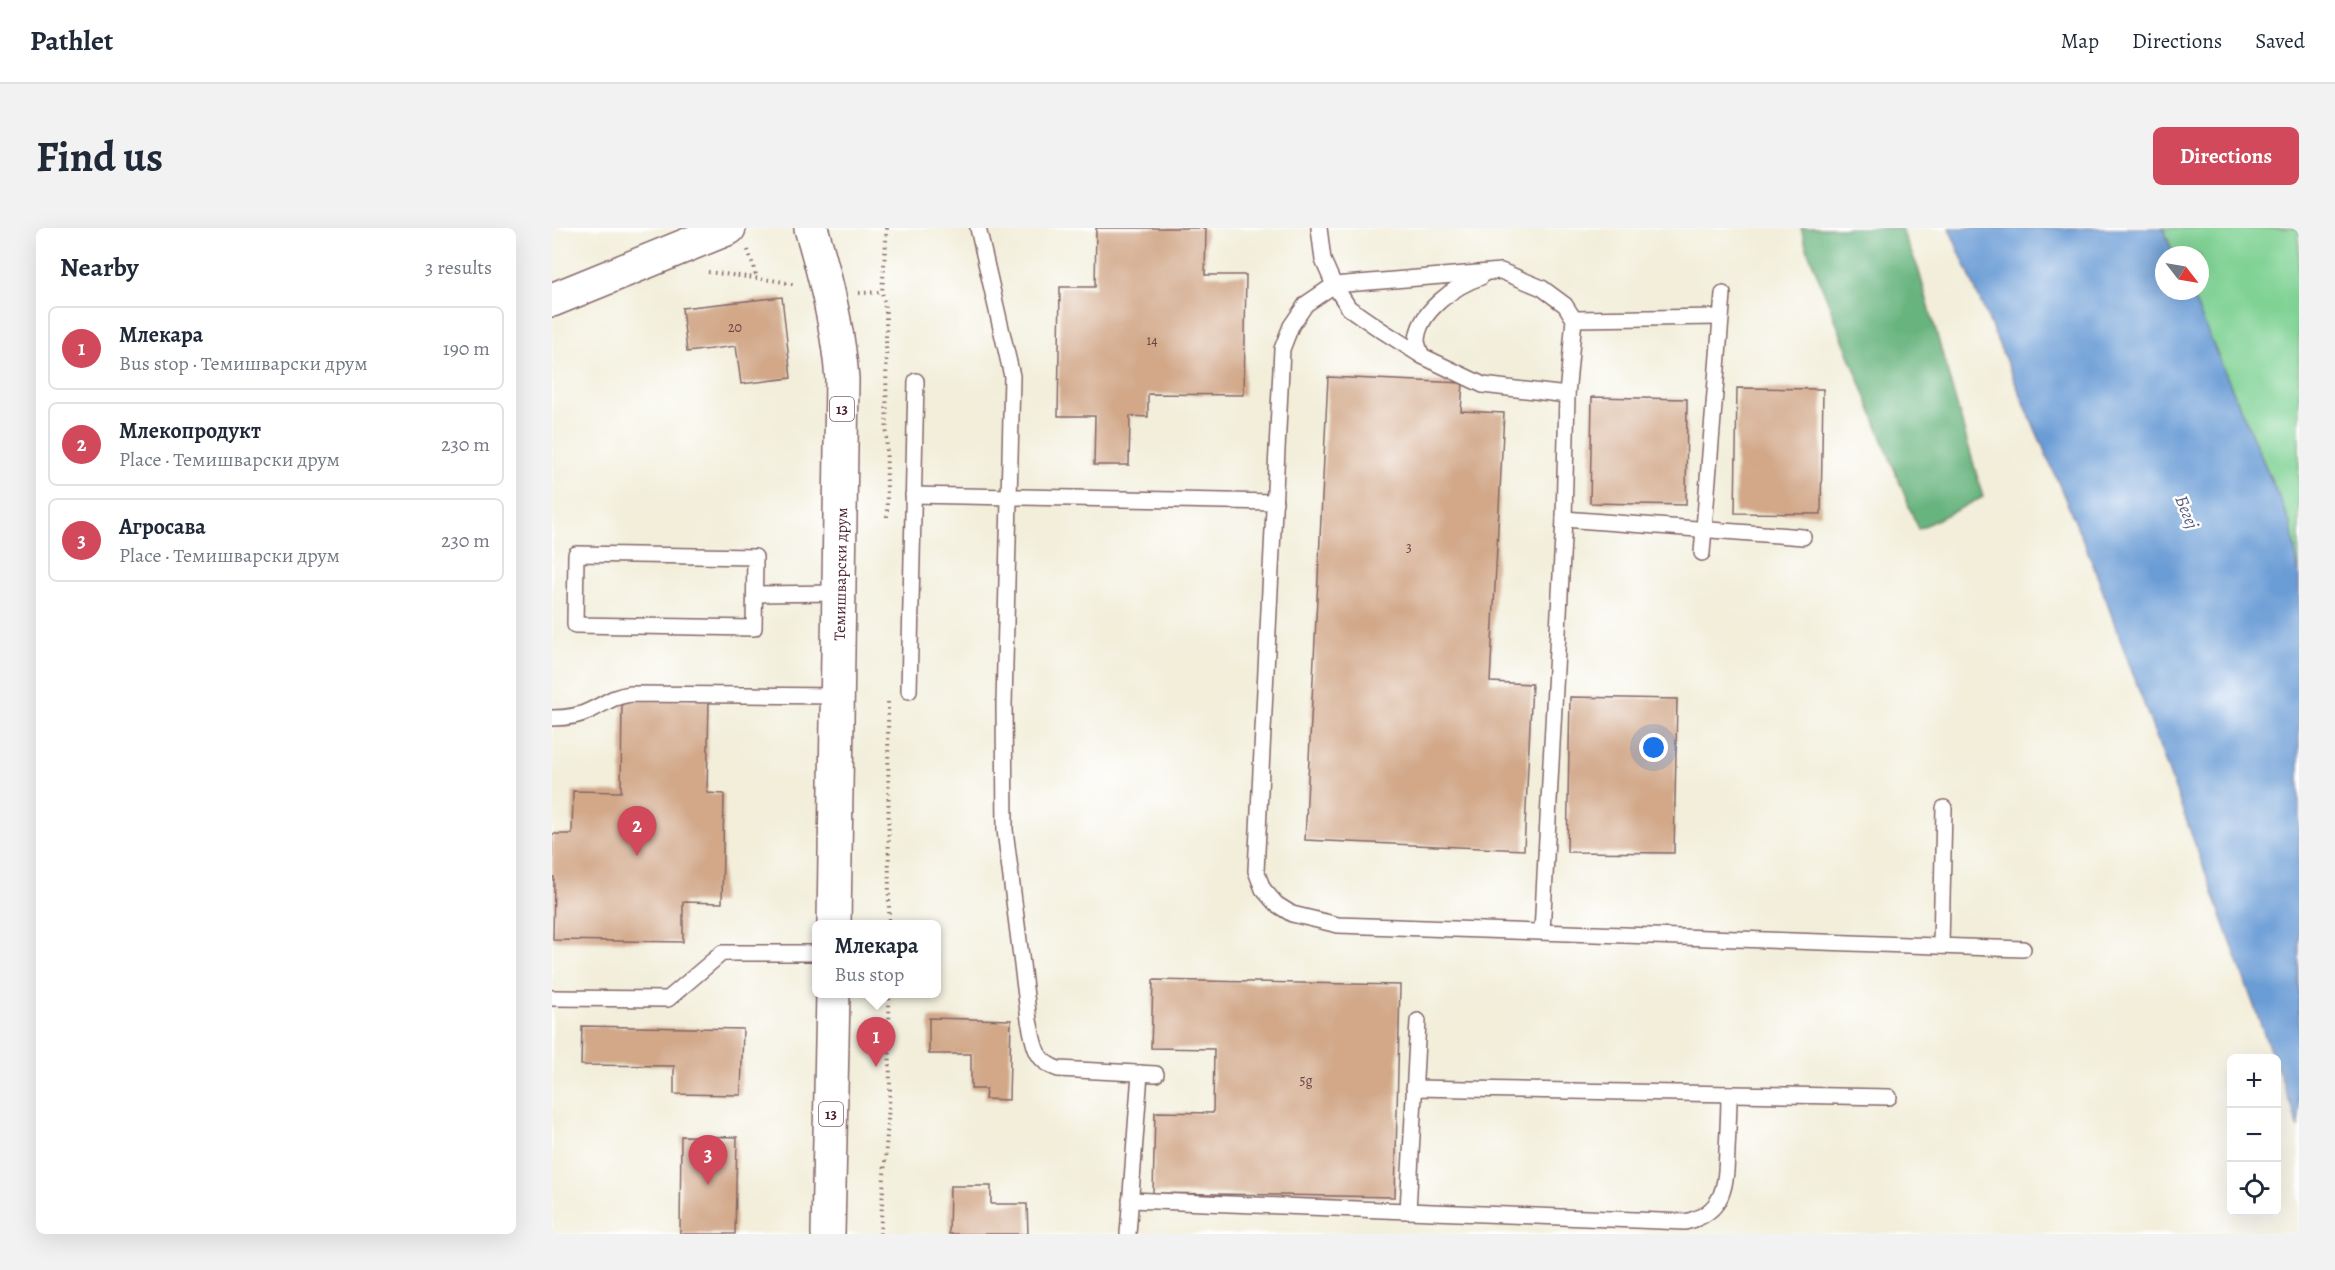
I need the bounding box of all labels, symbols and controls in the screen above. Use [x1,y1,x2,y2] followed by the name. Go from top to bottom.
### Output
[30,22,113,60] text: Pathlet
[2061,27,2099,55] text: Map
[2132,27,2222,55] text: Directions
[2255,27,2305,55] text: Saved
[2153,127,2299,185] button: Directions
[36,128,163,185] text: Find us
[2155,246,2209,300] north arrow
[60,250,139,285] text: Nearby
[425,254,492,281] text: 3 results
[728,318,742,337] house number: 20
[119,320,203,350] text: Млекара
[1146,331,1158,350] house number: 14
[78,335,85,362] text: 1
[443,335,490,362] text: 190 m
[119,350,368,377] text: Bus stop · Темишварски друм
[830,397,854,421] road number: 13
[119,416,261,446] text: Млекопродукт
[77,431,86,458] text: 2
[441,431,490,458] text: 230 m
[119,446,340,473] text: Place · Темишварски друм
[2169,492,2205,533] water label: Бегеј
[829,507,853,641] street label: Темишварски друм
[119,512,206,542] text: Агросава
[77,527,86,554] text: 3
[441,527,490,554] text: 230 m
[1406,538,1412,557] house number: 3
[119,542,340,569] text: Place · Темишварски друм
[1639,733,1668,762] your location
[618,806,656,856] pin: 2
[812,920,941,998] popup
[834,931,919,961] text: Млекара
[834,961,904,988] text: Bus stop
[856,1018,896,1067] pin: 1
[2227,1054,2281,1216] map controls
[2227,1054,2281,1108] button: +
[1299,1071,1313,1090] house number: 5g
[819,1102,843,1126] road number: 13
[2227,1108,2281,1162] button: −
[688,1136,728,1185] pin: 3
[2227,1162,2281,1216] button: locate

